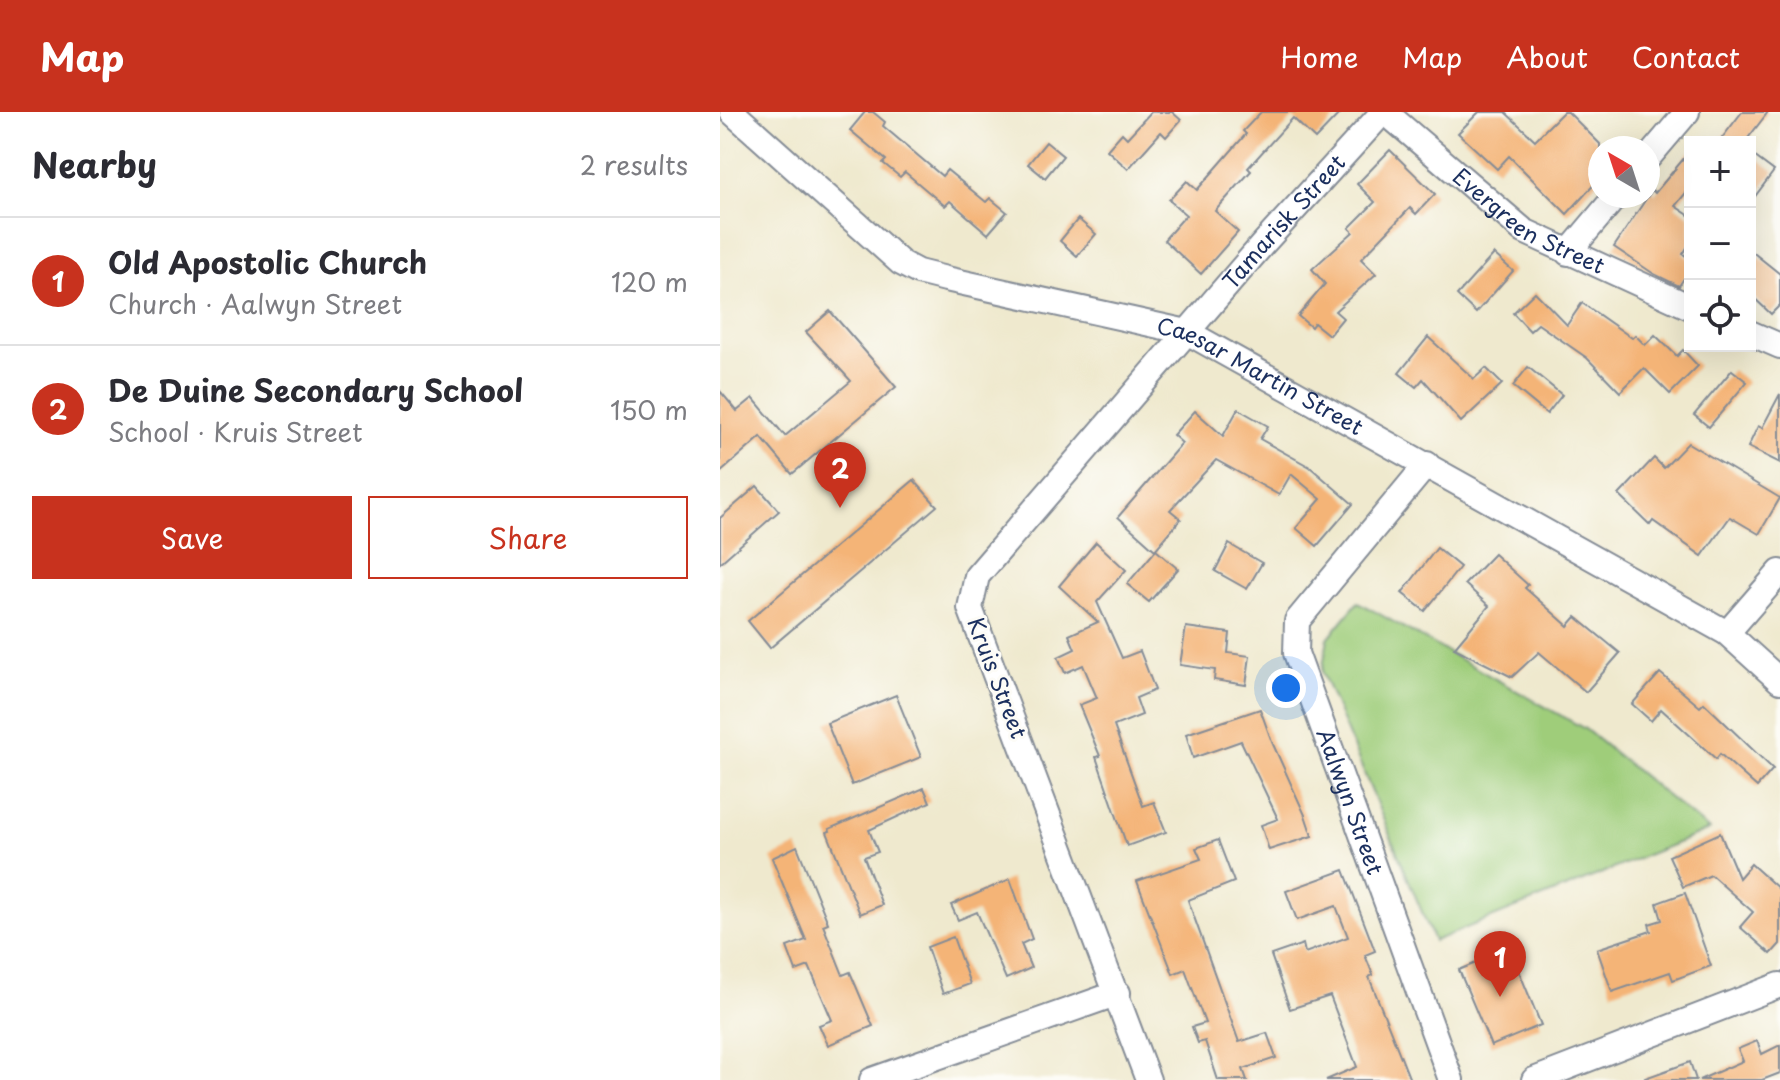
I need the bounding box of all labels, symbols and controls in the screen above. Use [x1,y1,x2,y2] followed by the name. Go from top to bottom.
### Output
[40,28,124,85] text: Map
[1280,35,1358,78] text: Home
[1402,35,1462,78] text: Map
[1506,35,1588,78] text: About
[1632,35,1740,78] text: Contact
[1588,136,1660,208] north arrow
[1684,136,1756,352] map controls
[1684,136,1756,208] button: +
[32,138,157,190] text: Nearby
[580,145,688,184] text: 2 results
[1214,146,1352,295] street label: Tamarisk Street
[1447,159,1611,281] street label: Evergreen Street
[1684,208,1756,280] button: −
[108,239,427,284] text: Old Apostolic Church
[52,262,64,301] text: 1
[611,262,688,301] text: 120 m
[1684,280,1756,352] button: locate
[108,284,402,323] text: Church · Aalwyn Street
[1154,308,1370,442] street label: Caesar Martin Street
[108,367,523,412] text: De Duine Secondary School
[49,390,67,429] text: 2
[610,390,688,429] text: 150 m
[108,412,363,451] text: School · Kruis Street
[814,442,866,508] pin: 2
[32,496,352,579] button: Save
[368,496,688,579] button: Share
[960,612,1037,743] street label: Kruis Street
[1266,668,1306,708] your location
[1310,723,1393,879] street label: Aalwyn Street
[1474,931,1526,997] pin: 1

